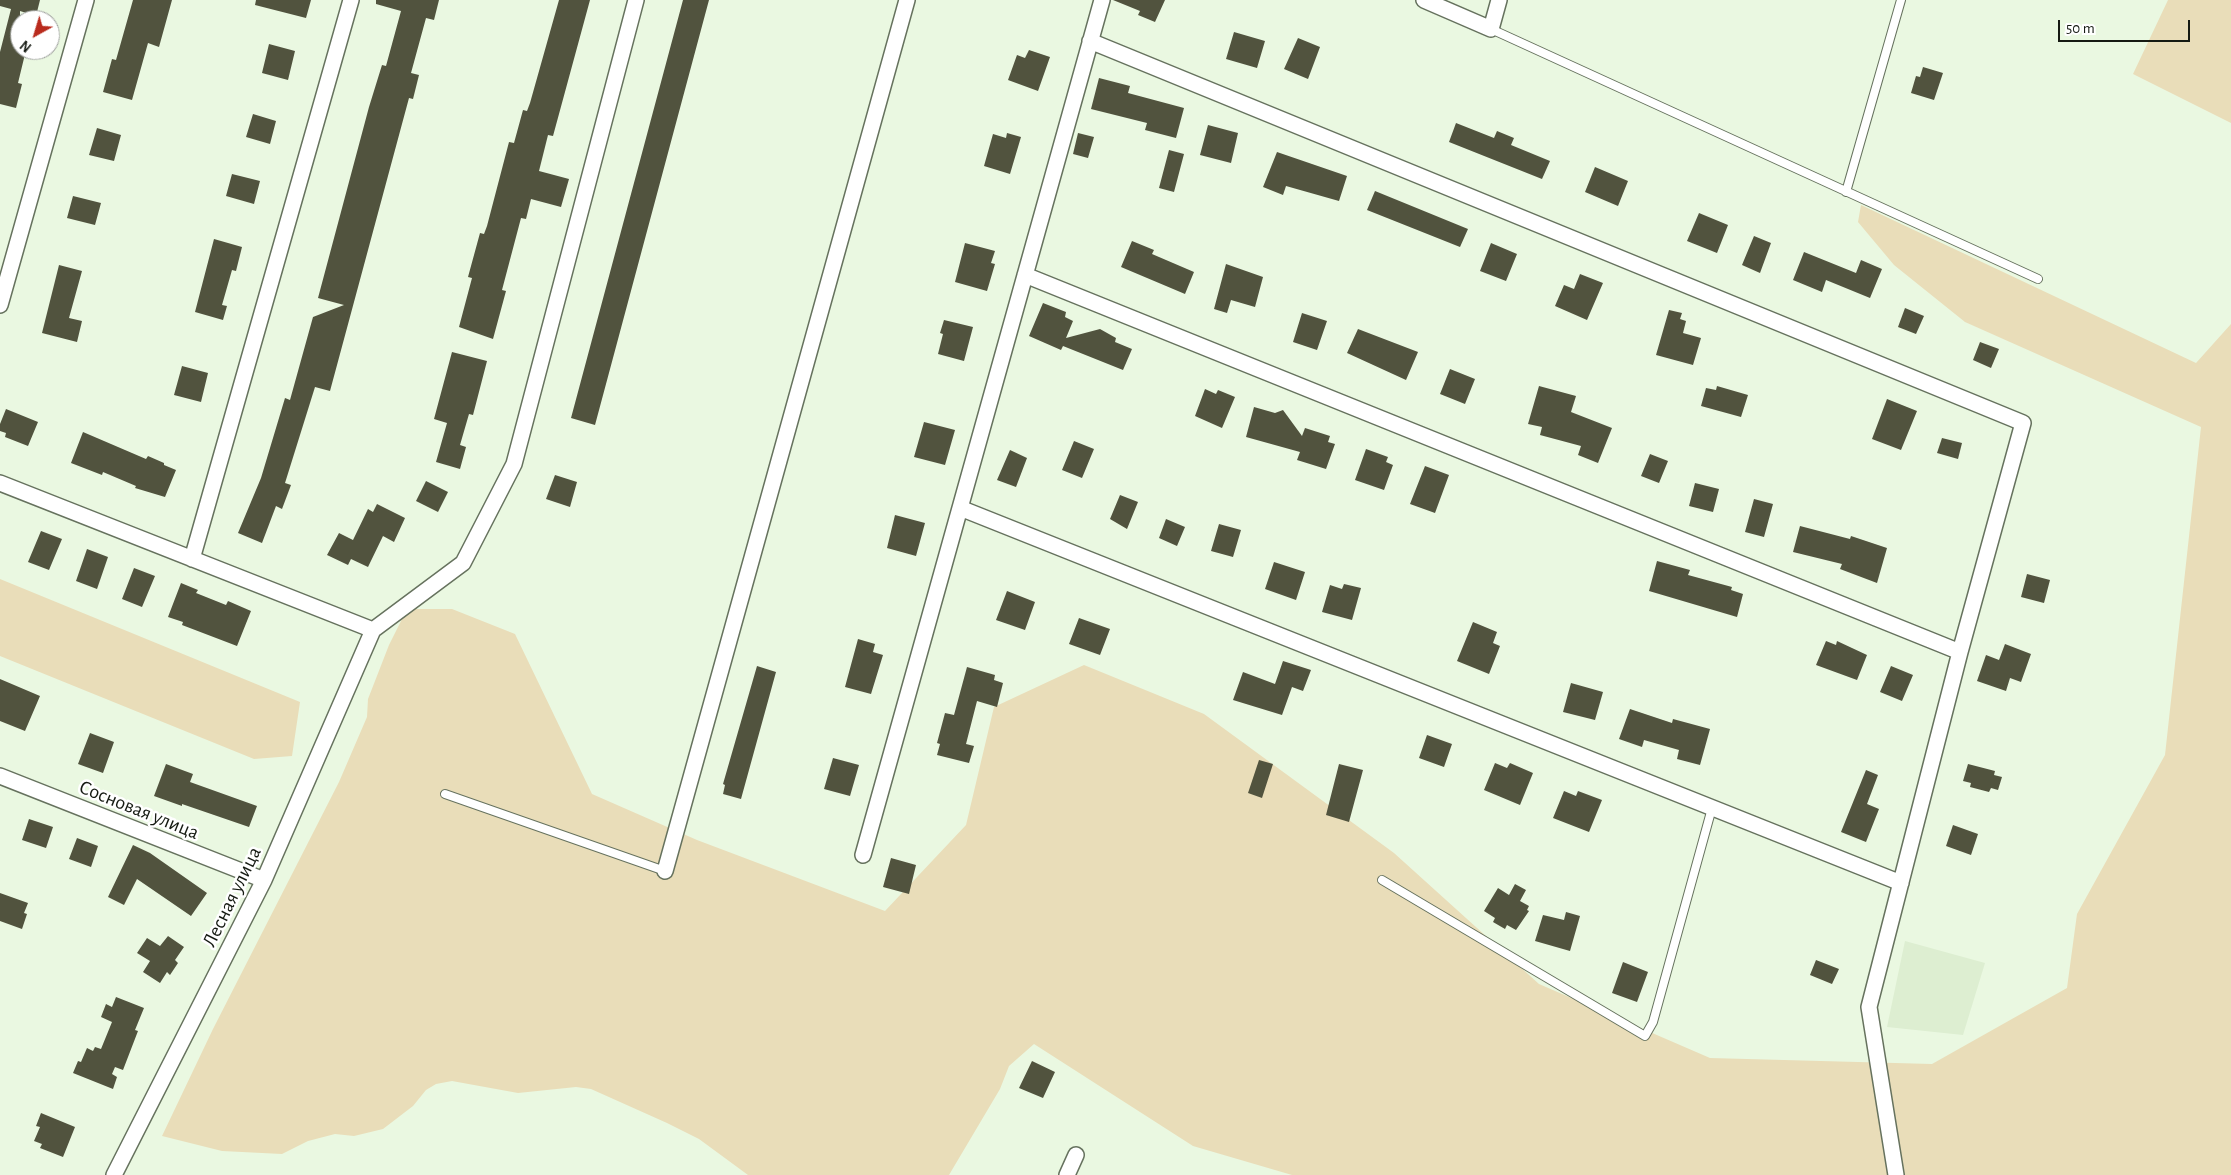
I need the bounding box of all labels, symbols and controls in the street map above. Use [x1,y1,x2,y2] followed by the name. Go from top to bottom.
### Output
[10,10,60,60] north arrow
[2061,10,2194,42] scale bar
[2066,21,2095,36] text: 50 m
[18,37,34,54] text: N
[76,775,202,845] street label: Сосновая улица
[197,843,267,951] street label: Лесная улица

